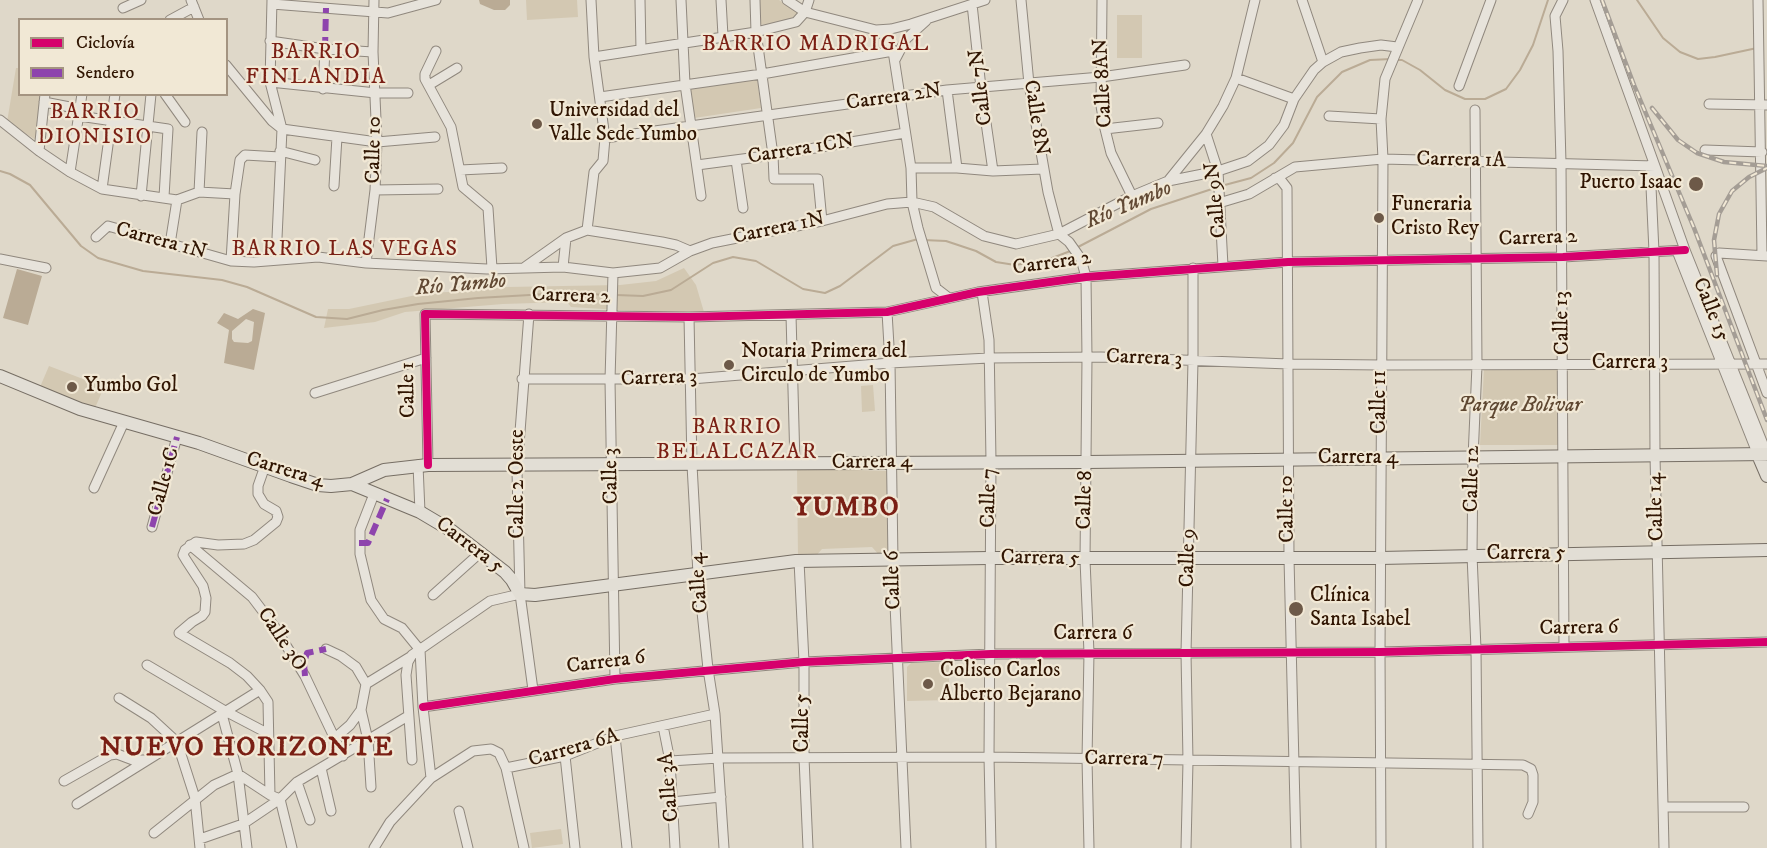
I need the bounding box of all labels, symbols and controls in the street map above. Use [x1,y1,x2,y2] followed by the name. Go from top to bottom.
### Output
[18,18,228,96] legend
[76,32,135,54] text: Ciclovía
[702,32,930,58] district label: BARRIO MADRIGAL
[1089,38,1119,128] street label: Calle 8AN
[245,40,387,92] district label: BARRIO FINLANDIA
[965,47,999,127] street label: Calle 7N
[76,62,134,84] text: Sendero
[1017,78,1053,158] street label: Calle 8N
[845,79,943,117] street label: Carrera 2N
[549,99,697,149] place label: Universidad del Valle Sede Yumbo
[37,100,153,152] district label: BARRIO DIONISIO
[362,116,388,184] street label: Calle 10
[530,117,544,131] marker: Universidad del Valle Sede Yumbo
[746,129,856,171] street label: Carrera 1CN
[1416,148,1506,174] street label: Carrera 1A
[1200,161,1234,239] street label: Calle 9N
[1579,171,1682,197] place label: Puerto Isaac
[1687,175,1705,193] marker: Puerto Isaac
[1082,176,1176,236] water label: Río Yumbo
[1391,193,1479,243] place label: Funeraria Cristo Rey
[731,207,827,251] street label: Carrera 1N
[1372,211,1386,225] marker: Funeraria Cristo Rey
[113,218,209,266] street label: Carrera 1N
[1498,225,1578,253] street label: Carrera 2
[231,237,459,263] district label: BARRIO LAS VEGAS
[1011,246,1093,282] street label: Carrera 2
[414,269,508,303] water label: Río Yumbo
[1686,274,1734,346] street label: Calle 15
[531,283,611,311] street label: Carrera 2
[1550,291,1576,355] street label: Calle 13
[741,340,907,390] place label: Notaria Primera del Circulo de Yumbo
[1105,345,1183,373] street label: Carrera 3
[1592,351,1668,377] street label: Carrera 3
[722,358,736,372] marker: Notaria Primera del Circulo de Yumbo
[396,362,422,418] street label: Calle 1
[620,365,698,393] street label: Carrera 3
[1368,370,1394,434] street label: Calle 11
[84,374,177,400] place label: Yumbo Gol
[65,380,79,394] marker: Yumbo Gol
[1458,394,1582,420] park label: Parque Bolivar
[656,415,818,466] district label: BARRIO BELALCAZAR
[506,429,532,539] street label: Calle 2 Oeste
[144,445,186,519] street label: Calle 1C
[1460,445,1486,513] street label: Calle 12
[1318,446,1398,472] street label: Carrera 4
[243,447,327,495] street label: Carrera 4
[599,448,625,504] street label: Calle 3
[832,450,912,476] street label: Carrera 4
[977,468,1003,528] street label: Calle 7
[1073,470,1099,530] street label: Calle 8
[1643,472,1671,542] street label: Calle 14
[1275,475,1301,543] street label: Calle 10
[794,493,900,525] district label: YUMBO
[430,512,508,580] street label: Carrera 5
[1176,528,1202,588] street label: Calle 9
[1487,542,1565,568] street label: Carrera 5
[1000,546,1080,572] street label: Carrera 5
[880,550,908,610] street label: Calle 6
[685,552,715,614] street label: Calle 4
[1310,584,1410,634] place label: Clínica Santa Isabel
[1287,600,1305,618] marker: Clínica Santa Isabel
[251,603,311,677] street label: Calle 3O
[1539,616,1619,642] street label: Carrera 6
[1053,622,1133,648] street label: Carrera 6
[565,646,647,680] street label: Carrera 6
[940,659,1081,709] place label: Coliseo Carlos Alberto Bejarano
[921,677,935,691] marker: Coliseo Carlos Alberto Bejarano
[791,693,817,753] street label: Calle 5
[526,724,622,774] street label: Carrera 6A
[100,733,394,765] district label: NUEVO HORIZONTE
[1084,747,1164,773] street label: Carrera 7
[654,751,686,823] street label: Calle 3A

